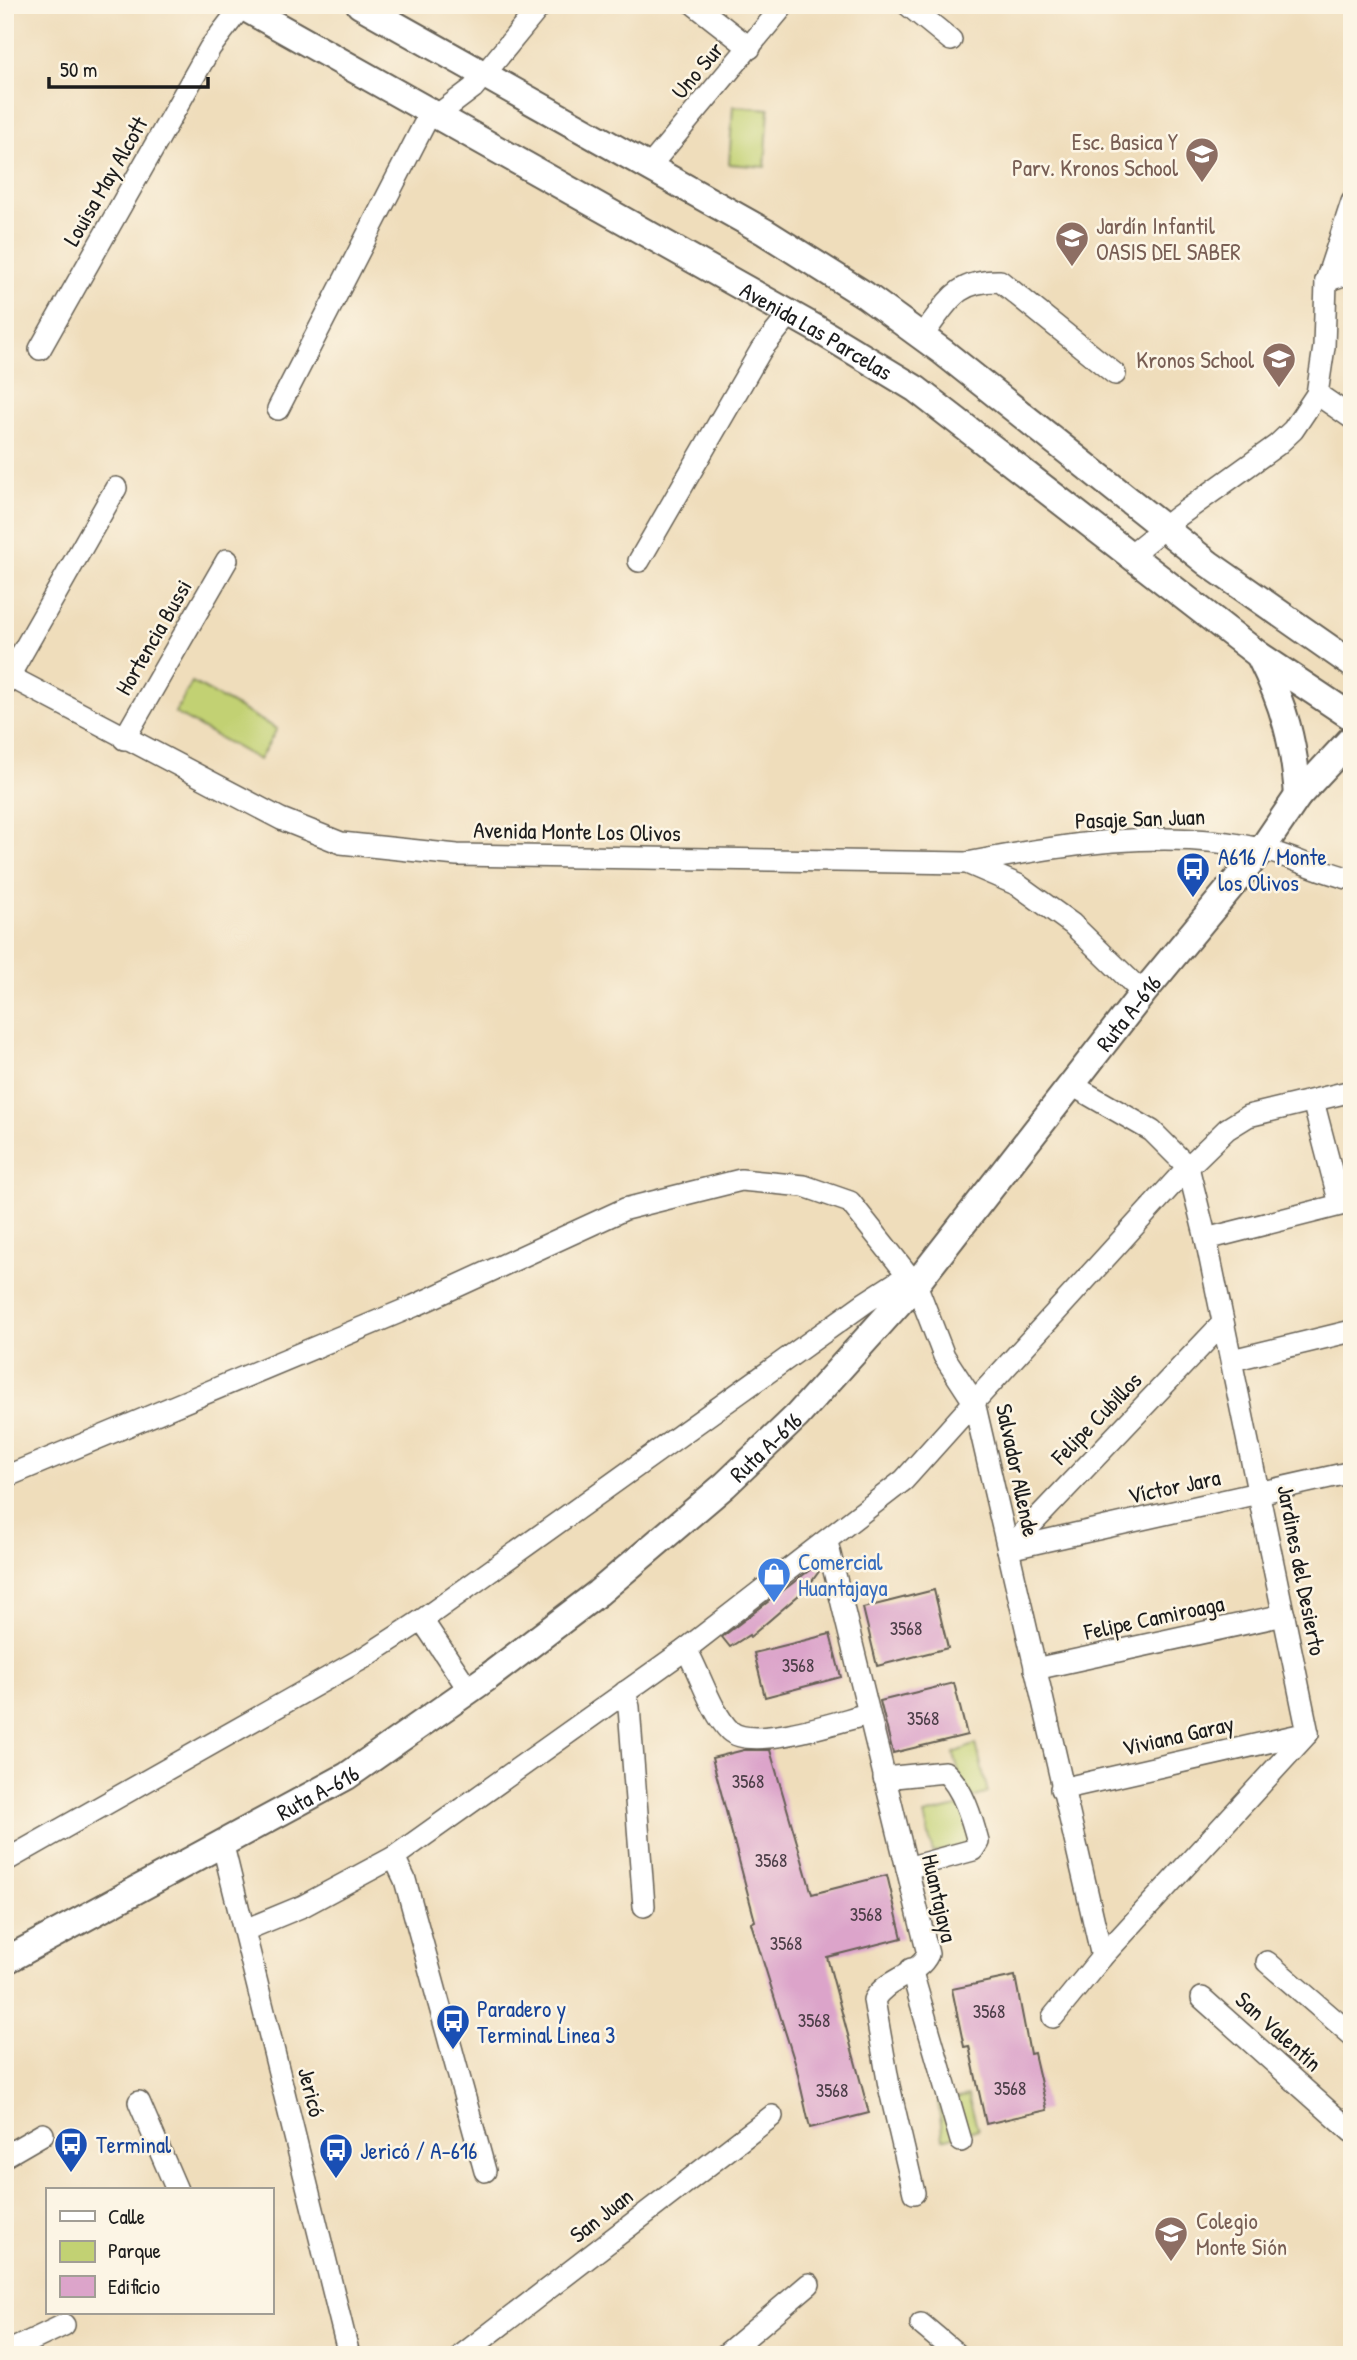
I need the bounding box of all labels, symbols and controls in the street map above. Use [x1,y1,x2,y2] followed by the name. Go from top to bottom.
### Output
[664,35,730,105] street label: Uno Sur
[49,46,208,90] scale bar
[60,55,97,84] text: 50 m
[55,110,155,251] street label: Louisa May Alcott
[1012,126,1179,183] place label: Esc. Basica Y Parv. Kronos School
[1183,135,1221,184] school or university icon: Esc. Basica Y Parv. Kronos School
[1096,210,1241,267] place label: Jardín Infantil OASIS DEL SABER
[1053,219,1091,268] school or university icon: Jardín Infantil OASIS DEL SABER
[735,274,899,387] street label: Avenida Las Parcelas
[1260,340,1298,389] school or university icon: Kronos School
[1136,344,1255,375] place label: Kronos School
[107,574,199,700] street label: Hortencia Bussi
[1074,800,1206,836] street label: Pasaje San Juan
[473,814,681,848] street label: Avenida Monte Los Olivos
[1218,841,1327,898] place label: A616 / Monte los Olivos
[1174,850,1212,899] bus stop icon: A616 / Monte los Olivos
[1088,968,1168,1057] street label: Ruta A-616
[1043,1365,1148,1472] street label: Felipe Cubillos
[989,1401,1047,1539] street label: Salvador Allende
[722,1404,808,1488] street label: Ruta A-616
[1125,1461,1223,1511] street label: Víctor Jara
[1270,1482,1334,1658] street label: Jardines del Desierto
[798,1546,887,1603] place label: Comercial Huantajaya
[755,1555,793,1604] shop icon: Comercial Huantajaya
[1080,1587,1227,1647] street label: Felipe Camiroaga
[890,1615,922,1641] house number: 3568
[782,1652,814,1678] house number: 3568
[907,1705,939,1731] house number: 3568
[1119,1707,1237,1763] street label: Viviana Garay
[271,1757,365,1827] street label: Ruta A-616
[732,1768,764,1794] house number: 3568
[755,1847,787,1873] house number: 3568
[915,1851,965,1945] street label: Huantajaya
[850,1901,882,1927] house number: 3568
[770,1930,802,1956] house number: 3568
[1229,1984,1329,2078] street label: San Valentín
[477,1993,615,2050] place label: Paradero y Terminal Linea 3
[973,1998,1005,2024] house number: 3568
[434,2002,472,2051] bus stop icon: Paradero y Terminal Linea 3
[798,2007,830,2033] house number: 3568
[291,2064,333,2120] street label: Jericó
[994,2075,1026,2101] house number: 3568
[816,2077,848,2103] house number: 3568
[52,2125,90,2174] bus stop icon: Terminal
[96,2129,172,2160] place label: Terminal
[317,2131,355,2180] bus stop icon: Jericó / A-616
[360,2135,477,2166] place label: Jericó / A-616
[563,2181,639,2249] street label: San Juan
[46,2188,273,2314] legend
[108,2202,145,2231] text: Calle
[1196,2205,1287,2262] place label: Colegio Monte Sión
[1152,2214,1190,2263] school or university icon: Colegio Monte Sión
[108,2236,161,2265] text: Parque
[108,2272,160,2301] text: Edificio

